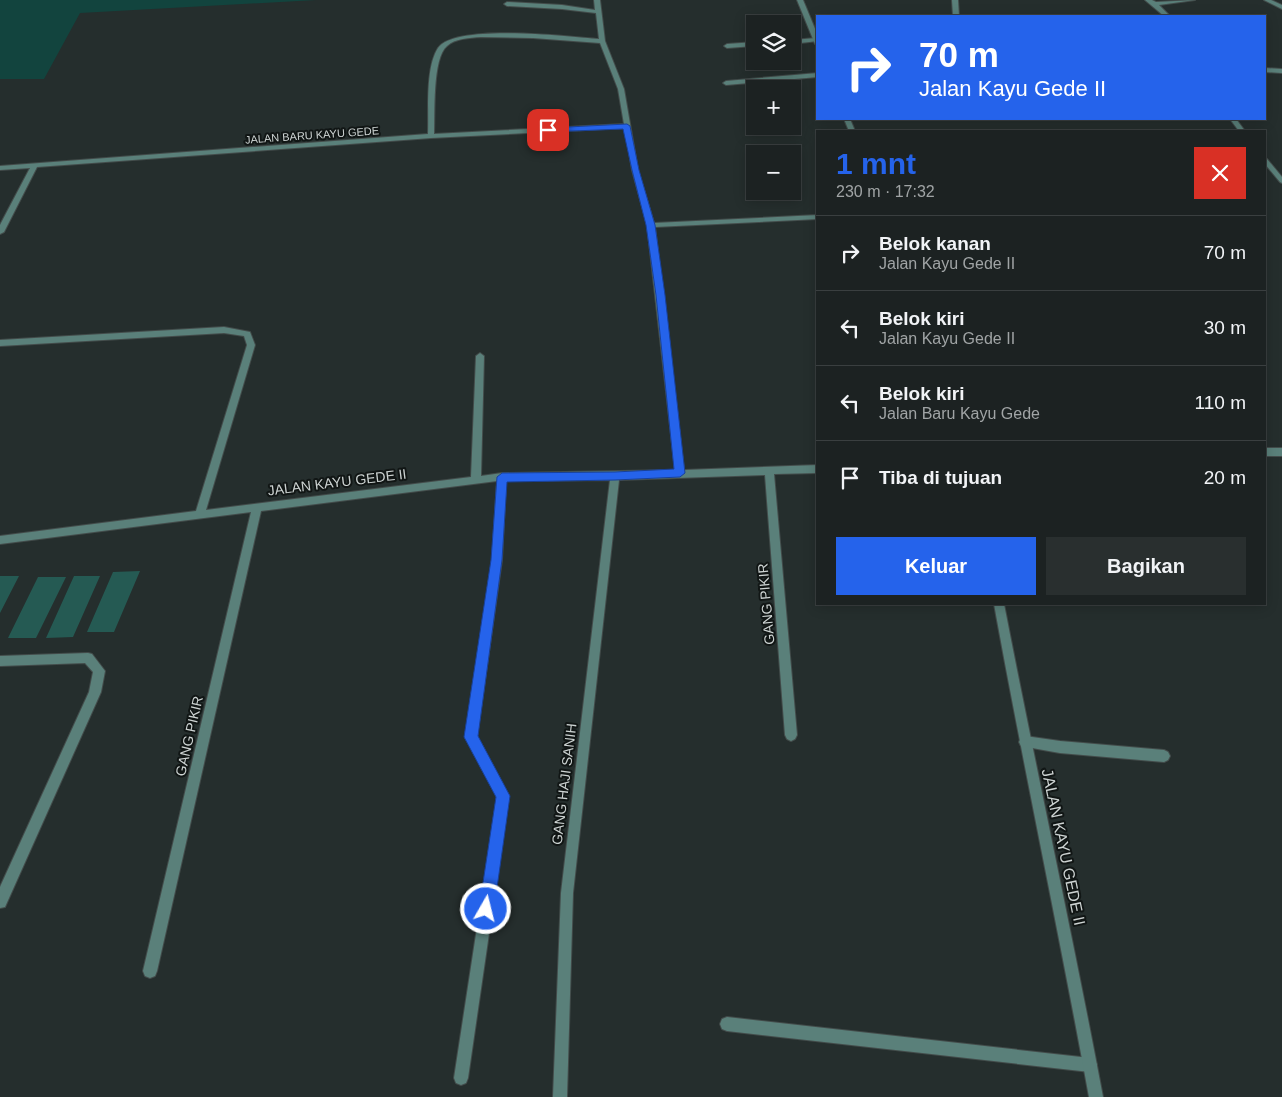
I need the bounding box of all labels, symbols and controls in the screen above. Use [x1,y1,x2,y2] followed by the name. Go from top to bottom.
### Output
[746,15,801,200] map controls
[746,15,801,70] button: layers
[836,35,901,100] icon: right
[919,35,999,74] text: 70 m
[919,76,1106,101] text: Jalan Kayu Gede II
[746,80,801,135] button: +
[527,109,569,151] pin
[534,116,562,144] icon: arrive
[245,124,379,146] street label: JALAN BARU KAYU GEDE
[746,145,801,200] button: −
[836,147,916,180] text: 1 mnt
[1194,147,1246,199] button: close
[836,183,935,200] text: 230 m · 17:32
[879,233,991,254] text: Belok kanan
[836,239,864,267] icon: right
[1204,242,1246,263] text: 70 m
[879,255,1015,272] text: Jalan Kayu Gede II
[879,308,965,329] text: Belok kiri
[836,314,864,342] icon: left
[1204,317,1246,338] text: 30 m
[879,330,1015,347] text: Jalan Kayu Gede II
[879,383,965,404] text: Belok kiri
[836,389,864,417] icon: left
[1195,392,1246,413] text: 110 m
[879,405,1040,422] text: Jalan Baru Kayu Gede
[836,464,864,492] icon: arrive
[267,466,407,498] street label: JALAN KAYU GEDE II
[879,467,1002,488] text: Tiba di tujuan
[1204,467,1246,488] text: 20 m
[836,537,1036,595] button: Keluar
[1046,537,1246,595] button: Bagikan
[754,563,778,645] street label: GANG PIKIR
[172,694,206,778] street label: GANG PIKIR
[549,722,579,846] street label: GANG HAJI SANIH
[1039,767,1088,927] street label: JALAN KAYU GEDE II
[459,882,511,934] position arrow

